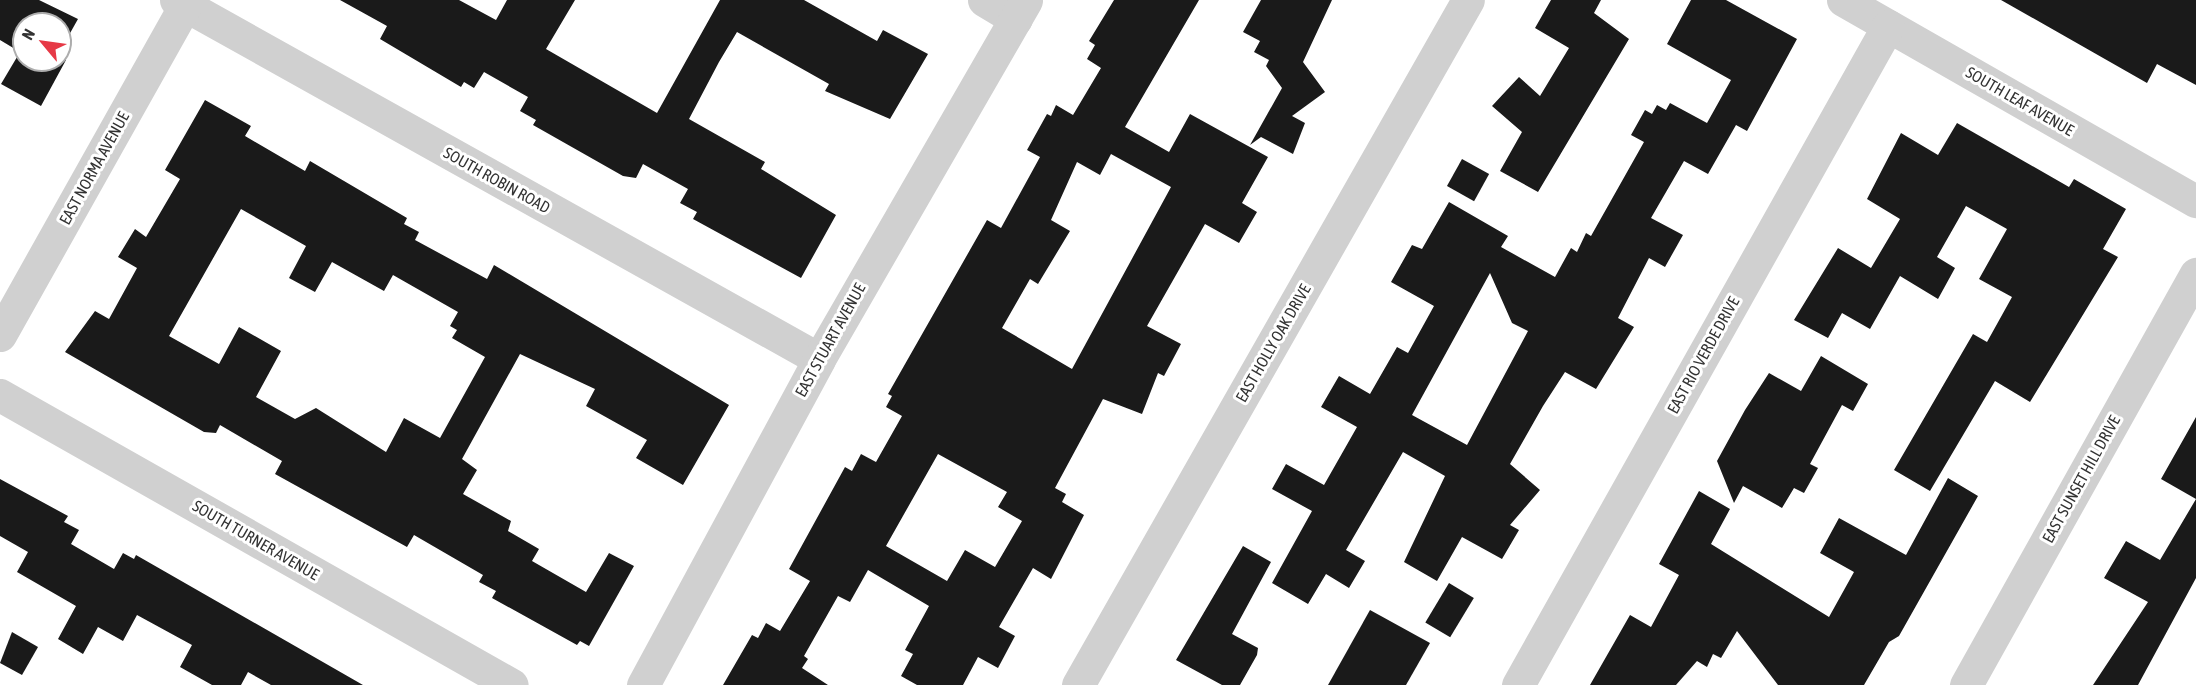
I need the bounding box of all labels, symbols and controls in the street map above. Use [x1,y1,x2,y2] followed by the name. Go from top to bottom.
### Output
[12,12,72,72] north arrow
[18,26,38,43] text: N
[1963,62,2077,140] street label: SOUTH LEAF AVENUE
[55,108,133,228] street label: EAST NORMA AVENUE
[441,143,553,217] street label: SOUTH ROBIN ROAD
[791,280,869,400] street label: EAST STUART AVENUE
[1232,281,1314,405] street label: EAST HOLLY OAK DRIVE
[1663,293,1743,417] street label: EAST RIO VERDE DRIVE
[2038,412,2124,546] street label: EAST SUNSET HILL DRIVE
[189,496,323,584] street label: SOUTH TURNER AVENUE

